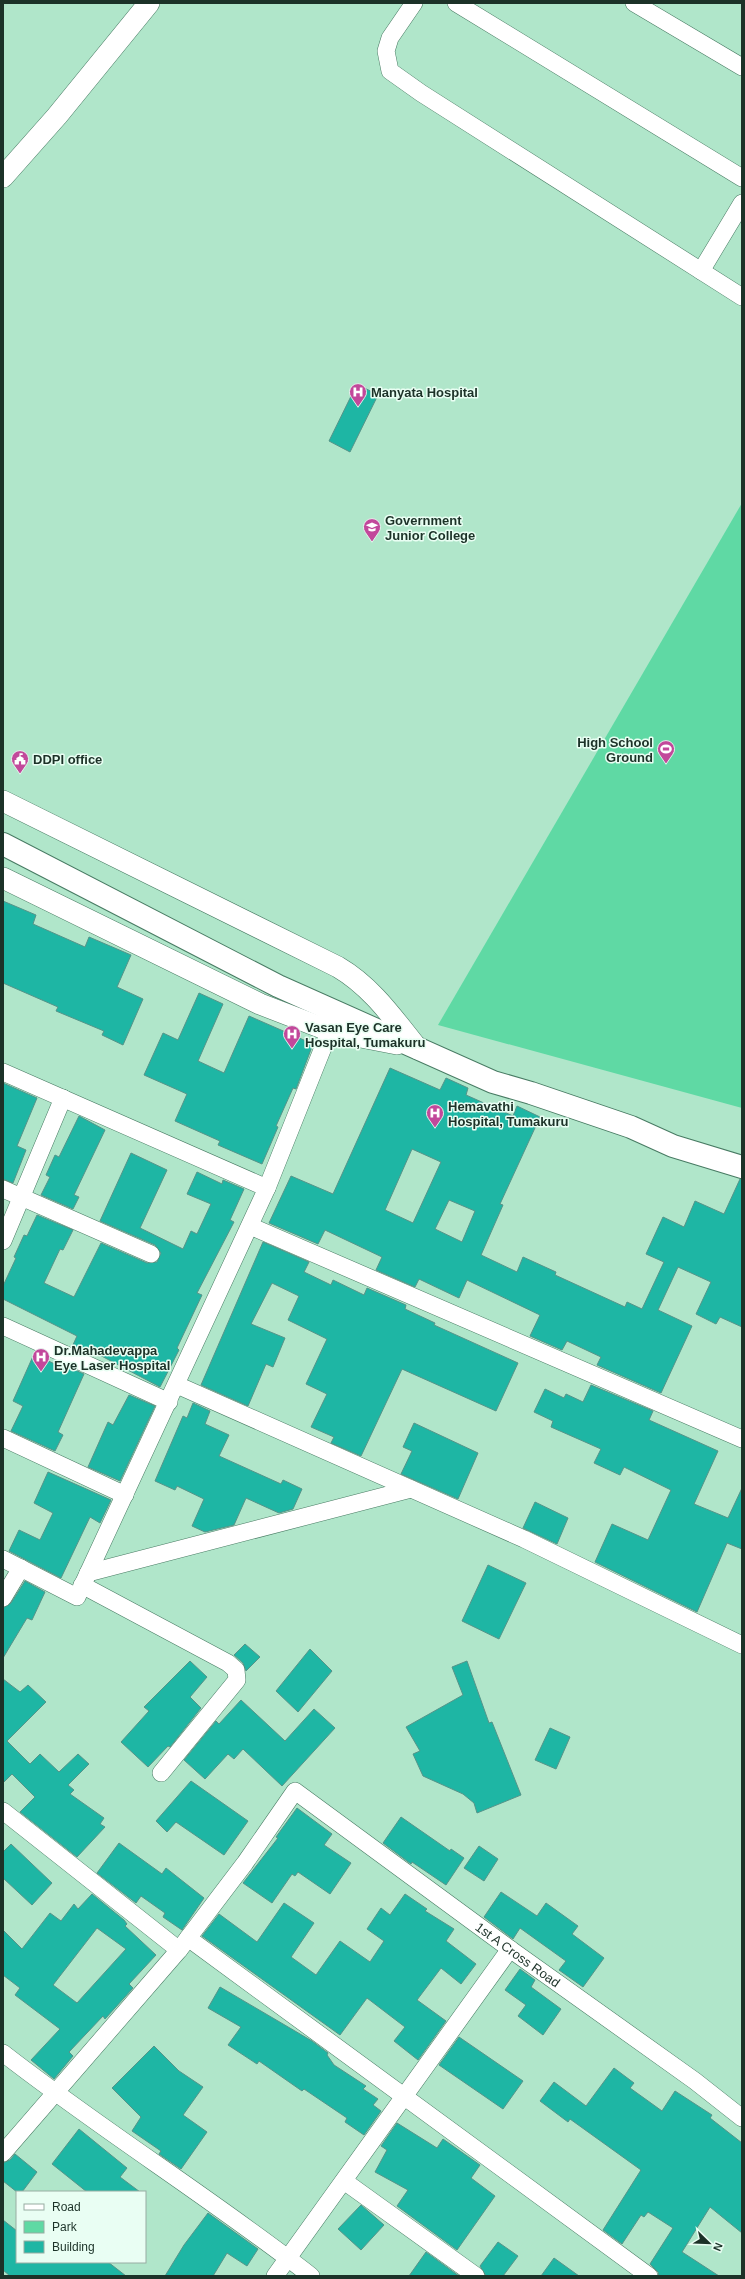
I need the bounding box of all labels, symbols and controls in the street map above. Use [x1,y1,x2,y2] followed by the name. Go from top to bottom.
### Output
[348,382,368,407] hospital icon: Manyata Hospital
[371,385,478,400] place label: Manyata Hospital
[385,513,475,543] place label: Government Junior College
[362,517,382,542] school or university icon: Government Junior College
[577,735,653,765] place label: High School Ground
[656,739,676,764] sports icon: High School Ground
[10,749,30,774] public building icon: DDPI office
[33,752,102,767] place label: DDPI office
[305,1020,425,1050] place label: Vasan Eye Care Hospital, Tumakuru
[282,1024,302,1049] hospital icon: Vasan Eye Care Hospital, Tumakuru
[448,1099,568,1129] place label: Hemavathi Hospital, Tumakuru
[425,1103,445,1128] hospital icon: Hemavathi Hospital, Tumakuru
[54,1343,170,1373] place label: Dr.Mahadevappa Eye Laser Hospital
[31,1347,51,1372] hospital icon: Dr.Mahadevappa Eye Laser Hospital
[473,1919,563,1990] street label: 1st A Cross Road
[16,2191,146,2263] legend
[52,2200,81,2214] text: Road
[52,2220,78,2234] text: Park
[689,2223,729,2263] north arrow
[52,2240,95,2254] text: Building
[711,2241,725,2253] text: N

